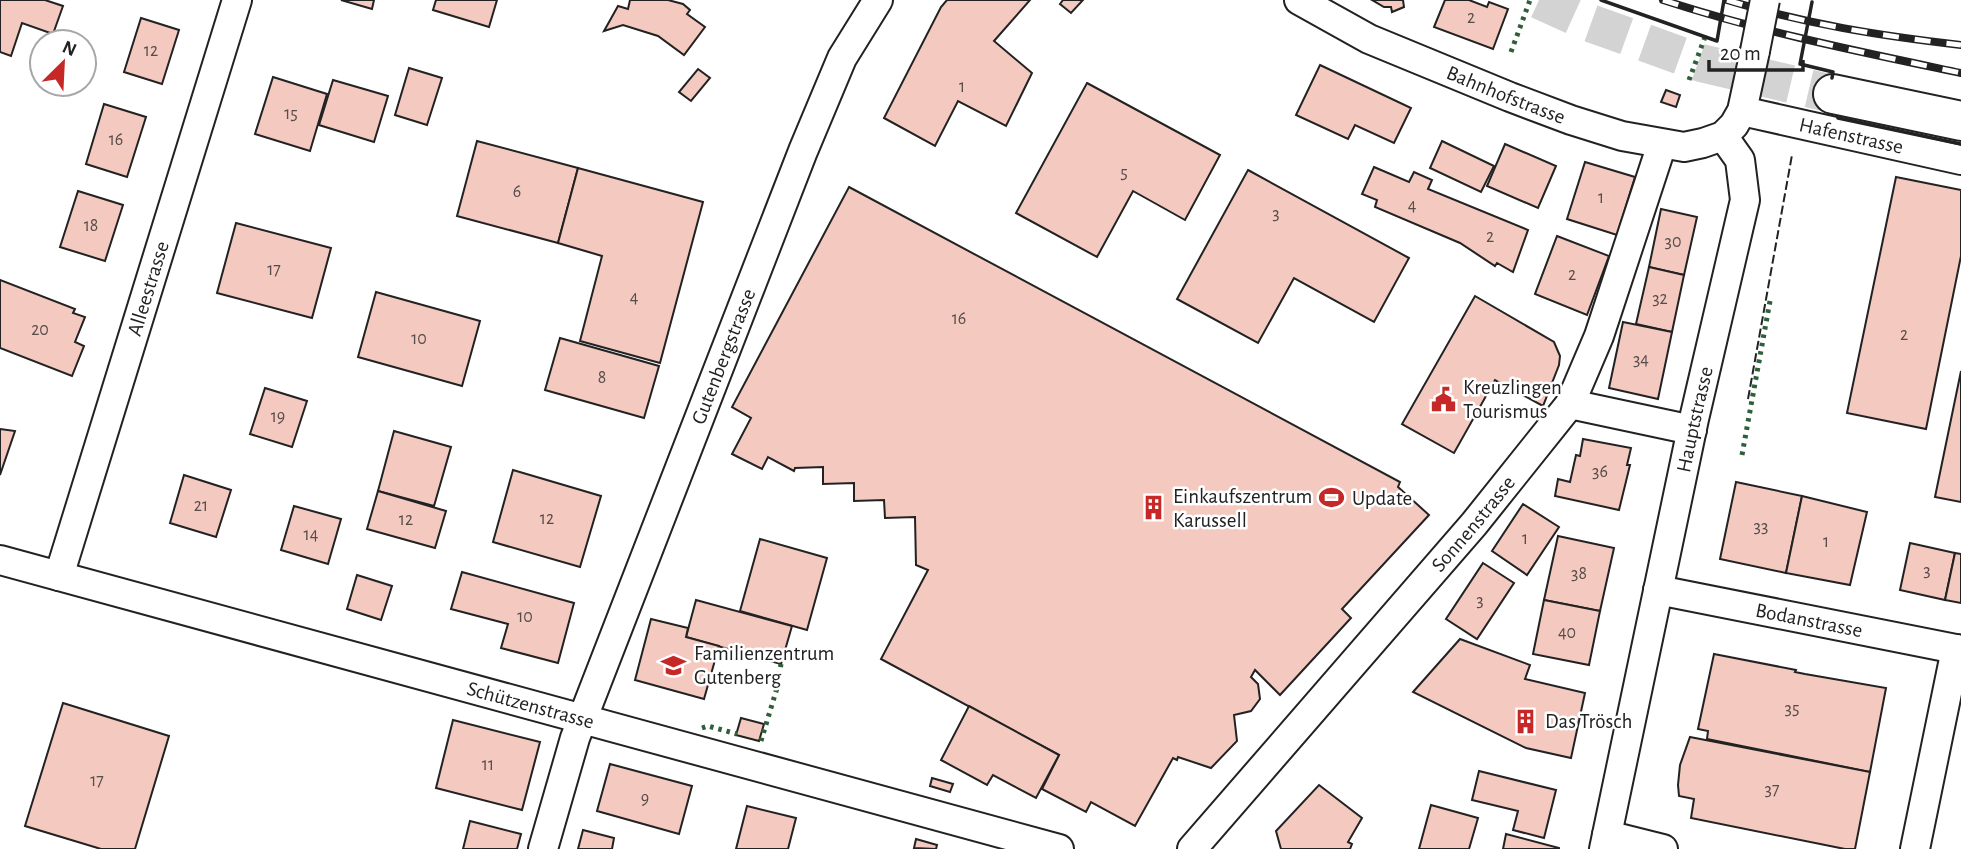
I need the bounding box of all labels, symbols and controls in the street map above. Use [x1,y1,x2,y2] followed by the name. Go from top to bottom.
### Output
[1467,9,1475,27] house number: 2
[28,28,98,98] north arrow
[1709,28,1804,72] scale bar
[59,37,79,60] text: N
[144,42,158,60] house number: 12
[1720,43,1761,64] text: 20 m
[1444,62,1568,127] street label: Bahnhofstrasse
[959,78,965,96] house number: 1
[284,105,298,123] house number: 15
[1797,114,1905,157] street label: Hafenstrasse
[109,131,123,149] house number: 16
[1120,164,1128,182] house number: 5
[513,183,521,201] house number: 6
[1598,189,1604,207] house number: 1
[1408,197,1417,215] house number: 4
[1272,205,1280,223] house number: 3
[84,217,98,235] house number: 18
[1486,228,1494,246] house number: 2
[1665,233,1681,251] house number: 30
[123,239,172,338] street label: Alleestrasse
[267,261,281,279] house number: 17
[1568,266,1576,284] house number: 2
[688,286,759,427] street label: Gutenbergstrasse
[630,289,639,307] house number: 4
[1652,290,1668,308] house number: 32
[952,310,966,328] house number: 16
[31,321,49,339] house number: 20
[1900,326,1908,344] house number: 2
[411,330,427,348] house number: 10
[1633,351,1649,369] house number: 34
[1673,364,1716,474] street label: Hauptstrasse
[598,369,606,387] house number: 8
[1463,377,1562,422] place label: Kreuzlingen Tourismus
[1429,385,1457,413] public building icon: Kreuzlingen Tourismus
[271,408,285,426] house number: 19
[1592,463,1608,481] house number: 36
[1427,472,1519,576] street label: Sonnenstrasse
[1318,484,1346,512] sports icon: Update
[1173,486,1312,531] place label: Einkaufszentrum Karussell
[1352,488,1412,509] place label: Update
[1139,494,1167,522] building icon: Einkaufszentrum Karussell
[194,497,208,515] house number: 21
[540,510,554,528] house number: 12
[399,511,413,529] house number: 12
[1754,518,1768,536] house number: 33
[304,526,319,544] house number: 14
[1522,530,1528,548] house number: 1
[1823,533,1829,551] house number: 1
[1923,562,1931,580] house number: 3
[1571,565,1587,583] house number: 38
[1476,592,1484,610] house number: 3
[1754,599,1864,641] street label: Bodanstrasse
[517,608,533,626] house number: 10
[1558,624,1576,642] house number: 40
[694,643,834,688] place label: Familienzentrum Gutenberg
[660,651,688,679] school or university icon: Familienzentrum Gutenberg
[465,677,596,732] street label: Schützenstrasse
[1785,700,1799,718] house number: 35
[1511,707,1539,735] building icon: Das Trösch
[1545,711,1632,732] place label: Das Trösch
[482,756,494,774] house number: 11
[90,772,104,790] house number: 17
[1765,781,1779,799] house number: 37
[641,790,649,808] house number: 9

